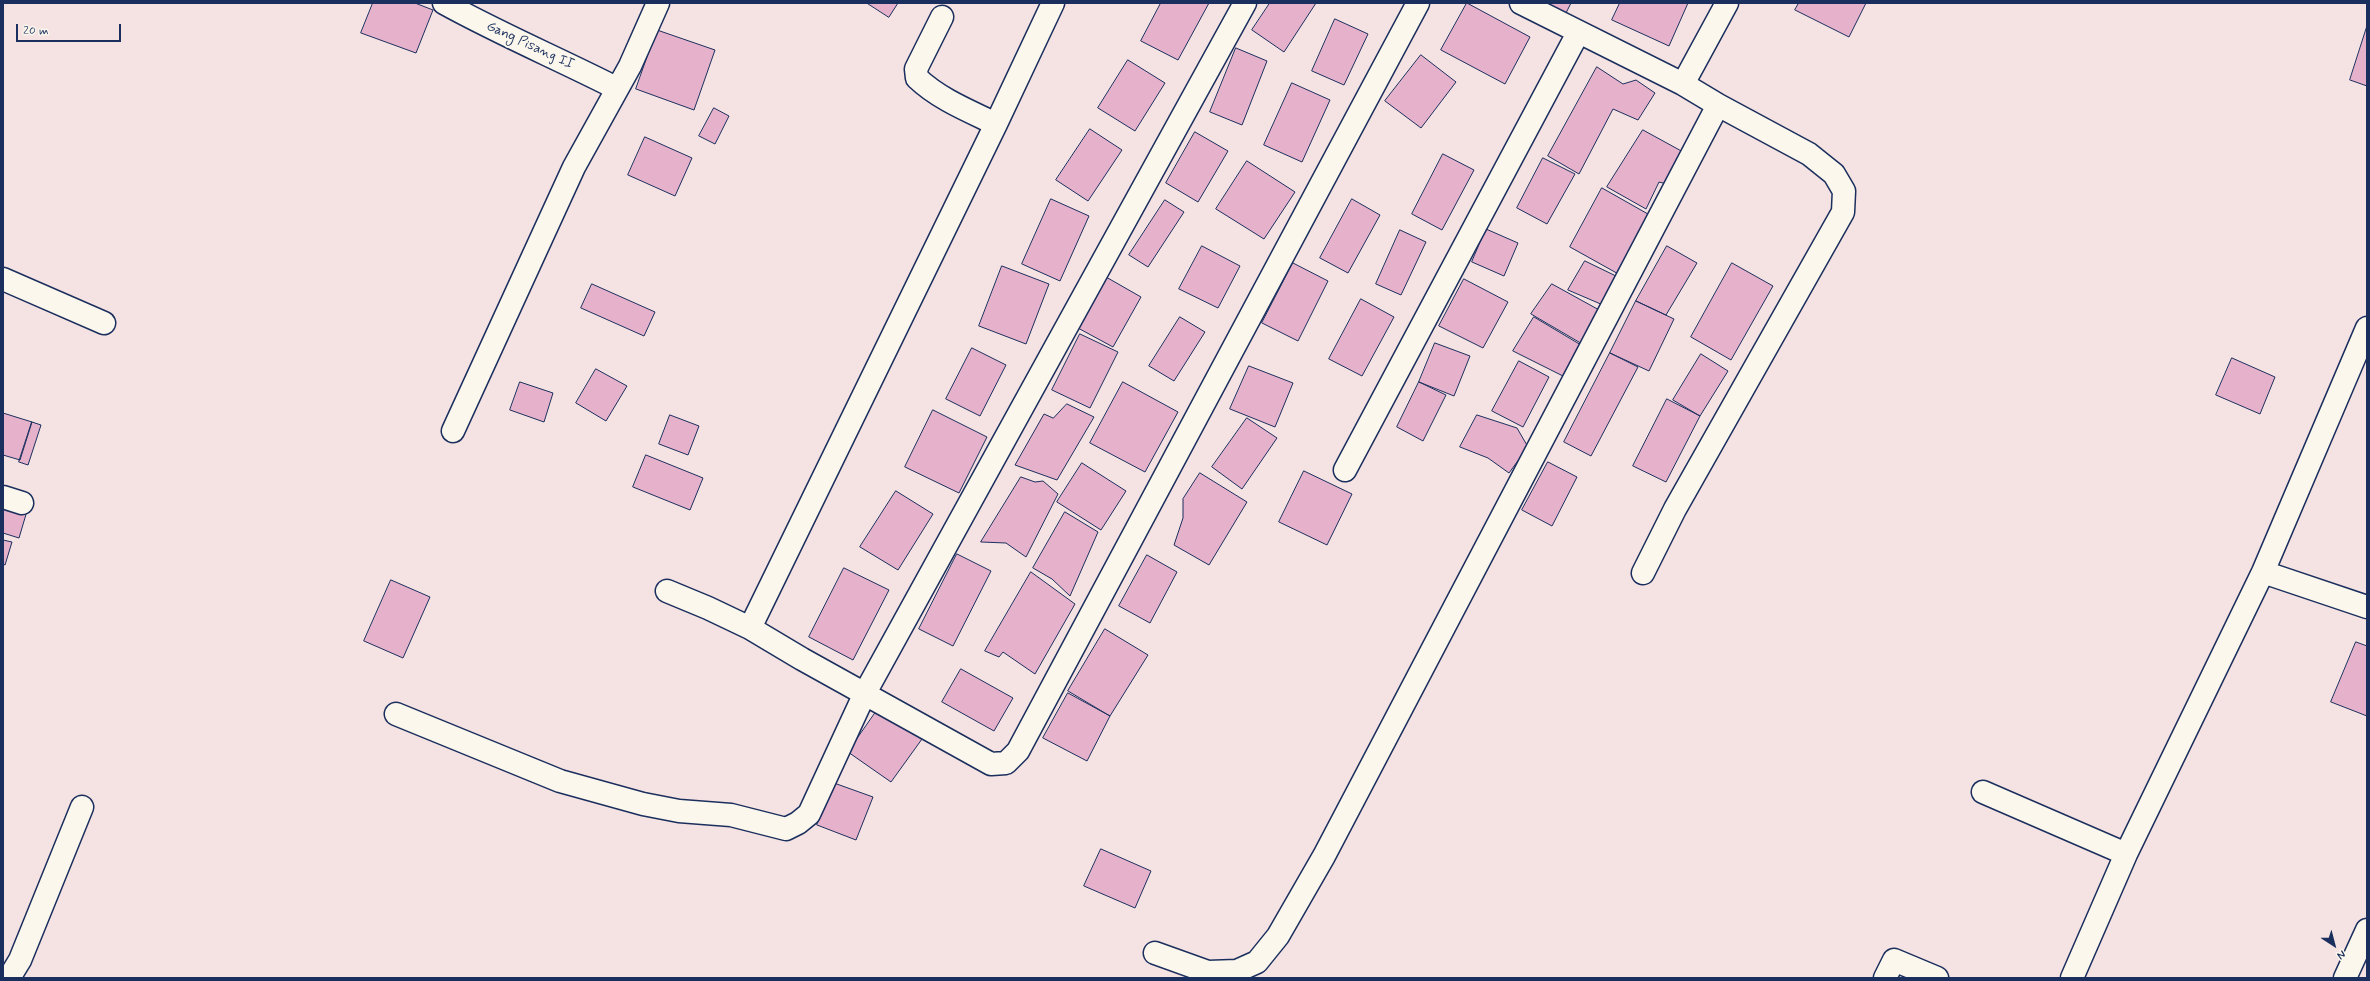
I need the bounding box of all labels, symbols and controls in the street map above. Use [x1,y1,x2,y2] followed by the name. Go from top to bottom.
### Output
[18,16,123,42] scale bar
[484,18,576,74] street label: Gang Pisang II
[23,23,49,39] text: 20 m
[2314,925,2354,965] north arrow
[2334,947,2348,963] text: N

